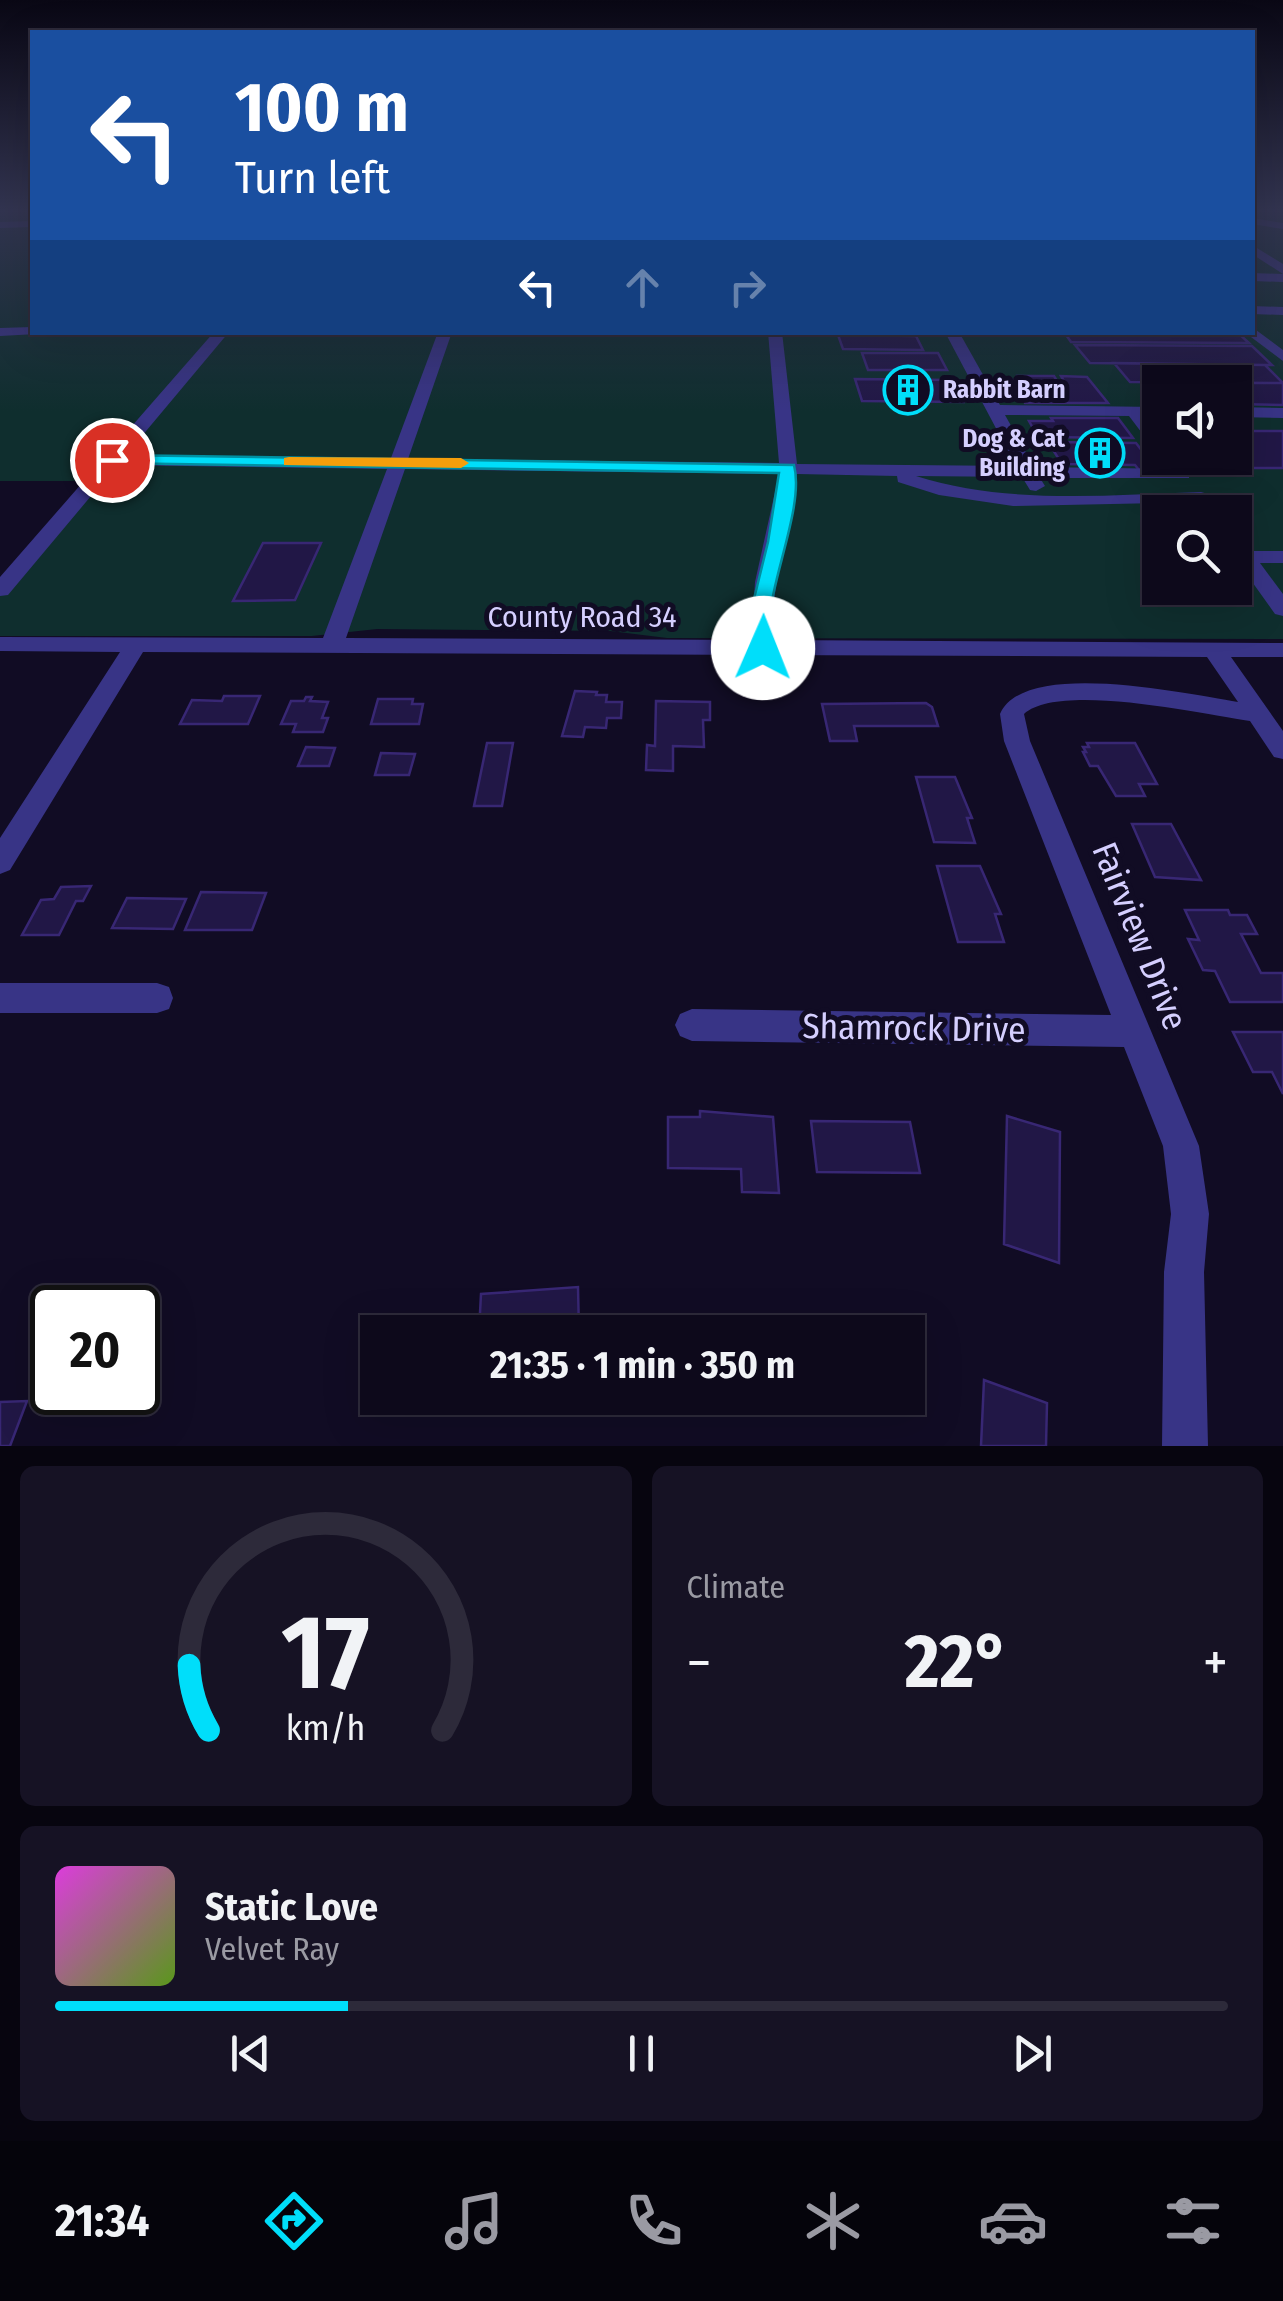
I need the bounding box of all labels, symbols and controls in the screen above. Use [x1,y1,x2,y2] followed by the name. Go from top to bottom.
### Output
[235,66,409,150] text: 100 m
[70,70,200,200] icon: left
[235,151,390,205] text: Turn left
[510,260,565,315] icon: left
[615,260,670,315] icon: ahead
[720,260,775,315] icon: right
[882,364,934,416] building icon: Rabbit Barn
[1142,365,1252,605] map controls
[1142,365,1252,475] button: sound
[943,375,1066,405] place label: Rabbit Barn
[70,418,155,503] pin
[963,424,1066,483] place label: Dog & Cat Building
[1074,427,1126,479] building icon: Dog & Cat Building
[85,433,140,488] icon: arrive
[1142,495,1252,605] button: search
[711,596,815,700] position arrow
[487,599,677,635] street label: County Road 34
[1083,836,1197,1036] street label: Fairview Drive
[802,1005,1026,1051] street label: Shamrock Drive
[30,1285,160,1415] speed limit sign: 20
[490,1342,795,1388] text: 21:35 · 1 min · 350 m
[687,1568,785,1606] text: Climate
[282,1591,370,1716] text: 17
[905,1617,1009,1707] text: 22°
[687,1630,711,1696] text: −
[1203,1630,1228,1696] text: +
[286,1707,366,1749] text: km/h
[205,1884,378,1930] text: Static Love
[205,1930,339,1968] text: Velvet Ray
[223,2026,278,2081] icon: previous
[614,2026,669,2081] icon: pause
[1005,2026,1060,2081] icon: next
[259,2186,329,2256] icon: directions
[439,2186,509,2256] icon: music
[619,2186,689,2256] icon: phone
[798,2186,868,2256] icon: climate
[978,2186,1048,2256] icon: car
[1158,2186,1228,2256] icon: filters
[55,2194,149,2248] text: 21:34

